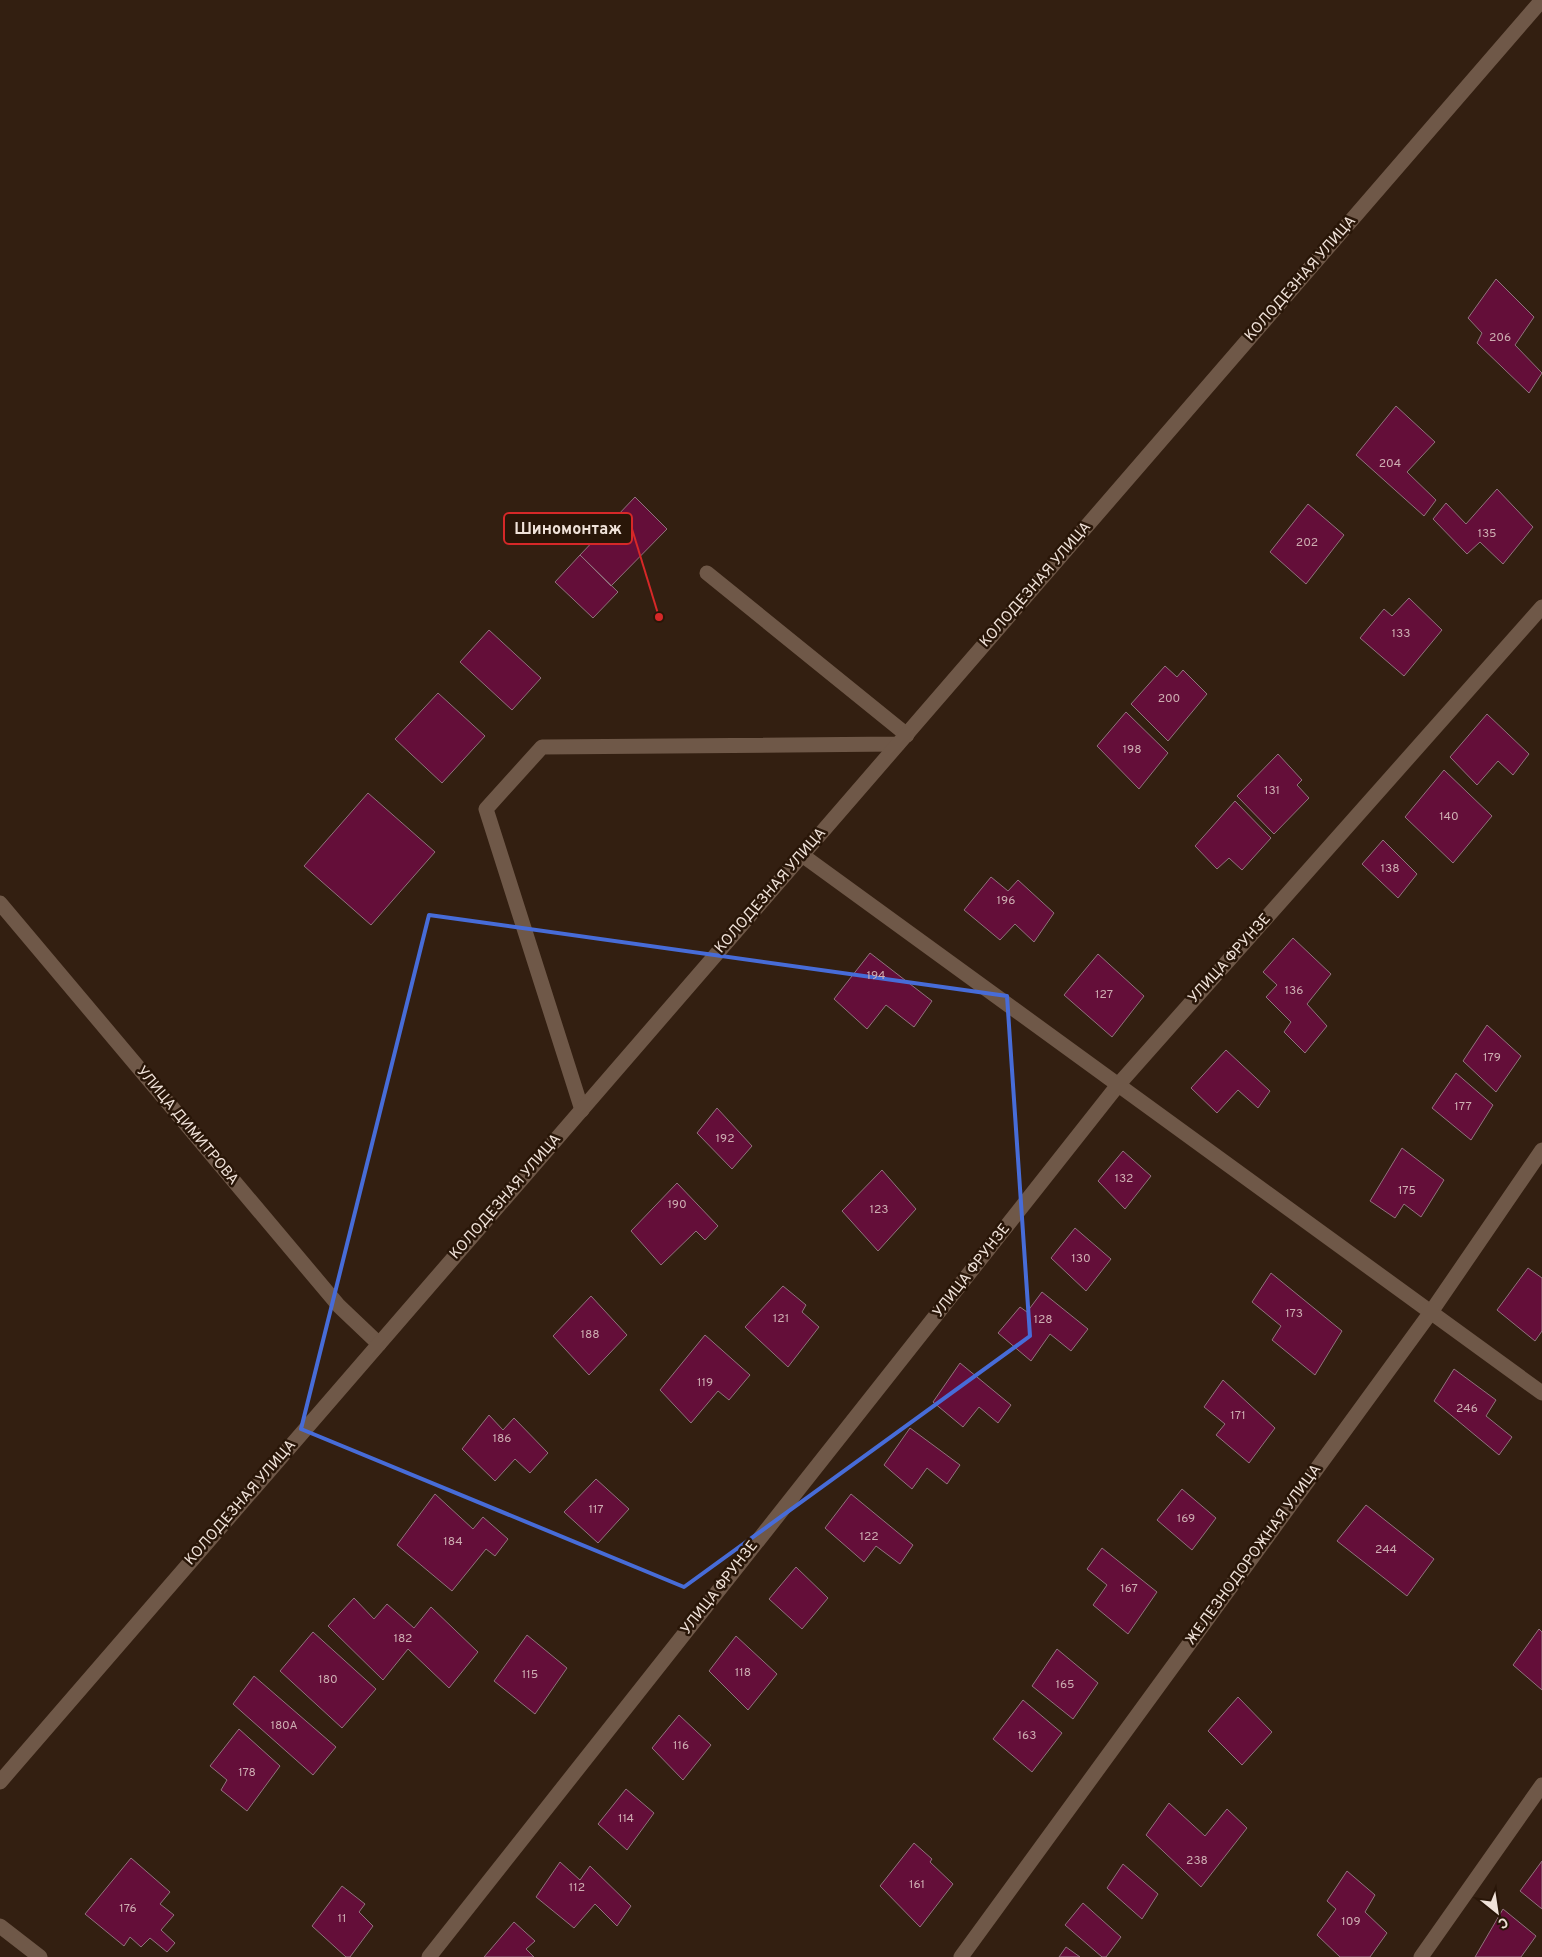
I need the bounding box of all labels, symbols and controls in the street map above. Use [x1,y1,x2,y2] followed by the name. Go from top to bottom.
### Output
[1241,212,1361,346] street label: КОЛОДЕЗНАЯ УЛИЦА
[1489,330,1511,346] house number: 206
[1379,456,1401,472] house number: 204
[504,513,632,544] callout: Шиномонтаж
[976,518,1096,652] street label: КОЛОДЕЗНАЯ УЛИЦА
[514,520,622,540] text: Шиномонтаж
[1477,526,1497,542] house number: 135
[1296,535,1318,551] house number: 202
[1392,626,1410,642] house number: 133
[1158,691,1180,707] house number: 200
[1123,742,1141,758] house number: 198
[1264,783,1280,799] house number: 131
[1439,809,1459,825] house number: 140
[711,824,831,958] street label: КОЛОДЕЗНАЯ УЛИЦА
[1380,861,1400,877] house number: 138
[997,893,1015,909] house number: 196
[1185,910,1275,1008] street label: УЛИЦА ФРУНЗЕ
[866,968,886,984] house number: 194
[1285,983,1303,999] house number: 136
[1095,987,1113,1003] house number: 127
[1483,1050,1501,1066] house number: 179
[132,1063,242,1189] street label: УЛИЦА ДИМИТРОВА
[1454,1099,1472,1115] house number: 177
[446,1130,566,1264] street label: КОЛОДЕЗНАЯ УЛИЦА
[716,1131,734,1147] house number: 192
[1115,1171,1133,1187] house number: 132
[1398,1183,1416,1199] house number: 175
[667,1197,687,1213] house number: 190
[869,1202,889,1218] house number: 123
[929,1220,1015,1322] street label: УЛИЦА ФРУНЗЕ
[1071,1251,1091,1267] house number: 130
[1285,1306,1303,1322] house number: 173
[773,1311,789,1327] house number: 121
[1033,1312,1053,1328] house number: 128
[580,1327,600,1343] house number: 188
[697,1375,713,1391] house number: 119
[1456,1401,1478,1417] house number: 246
[1230,1408,1246,1424] house number: 171
[493,1431,511,1447] house number: 186
[181,1436,301,1570] street label: КОЛОДЕЗНАЯ УЛИЦА
[1182,1461,1326,1649] street label: ЖЕЛЕЗНОДОРОЖНАЯ УЛИЦА
[588,1502,604,1518] house number: 117
[1177,1511,1195,1527] house number: 169
[859,1529,879,1545] house number: 122
[443,1534,463,1550] house number: 184
[677,1537,763,1639] street label: УЛИЦА ФРУНЗЕ
[1375,1542,1397,1558] house number: 244
[1120,1581,1138,1597] house number: 167
[394,1631,412,1647] house number: 182
[735,1665,751,1681] house number: 118
[522,1667,538,1683] house number: 115
[318,1672,338,1688] house number: 180
[1055,1677,1075,1693] house number: 165
[270,1718,298,1734] house number: 180А
[1018,1728,1036,1744] house number: 163
[673,1738,689,1754] house number: 116
[238,1765,256,1781] house number: 178
[618,1811,634,1827] house number: 114
[1186,1853,1208,1869] house number: 238
[909,1877,925,1893] house number: 161
[569,1880,585,1896] house number: 112
[1472,1887,1522,1937] north arrow
[119,1901,137,1917] house number: 176
[338,1911,346,1927] house number: 11
[1495,1912,1511,1932] text: С
[1341,1914,1361,1930] house number: 109

